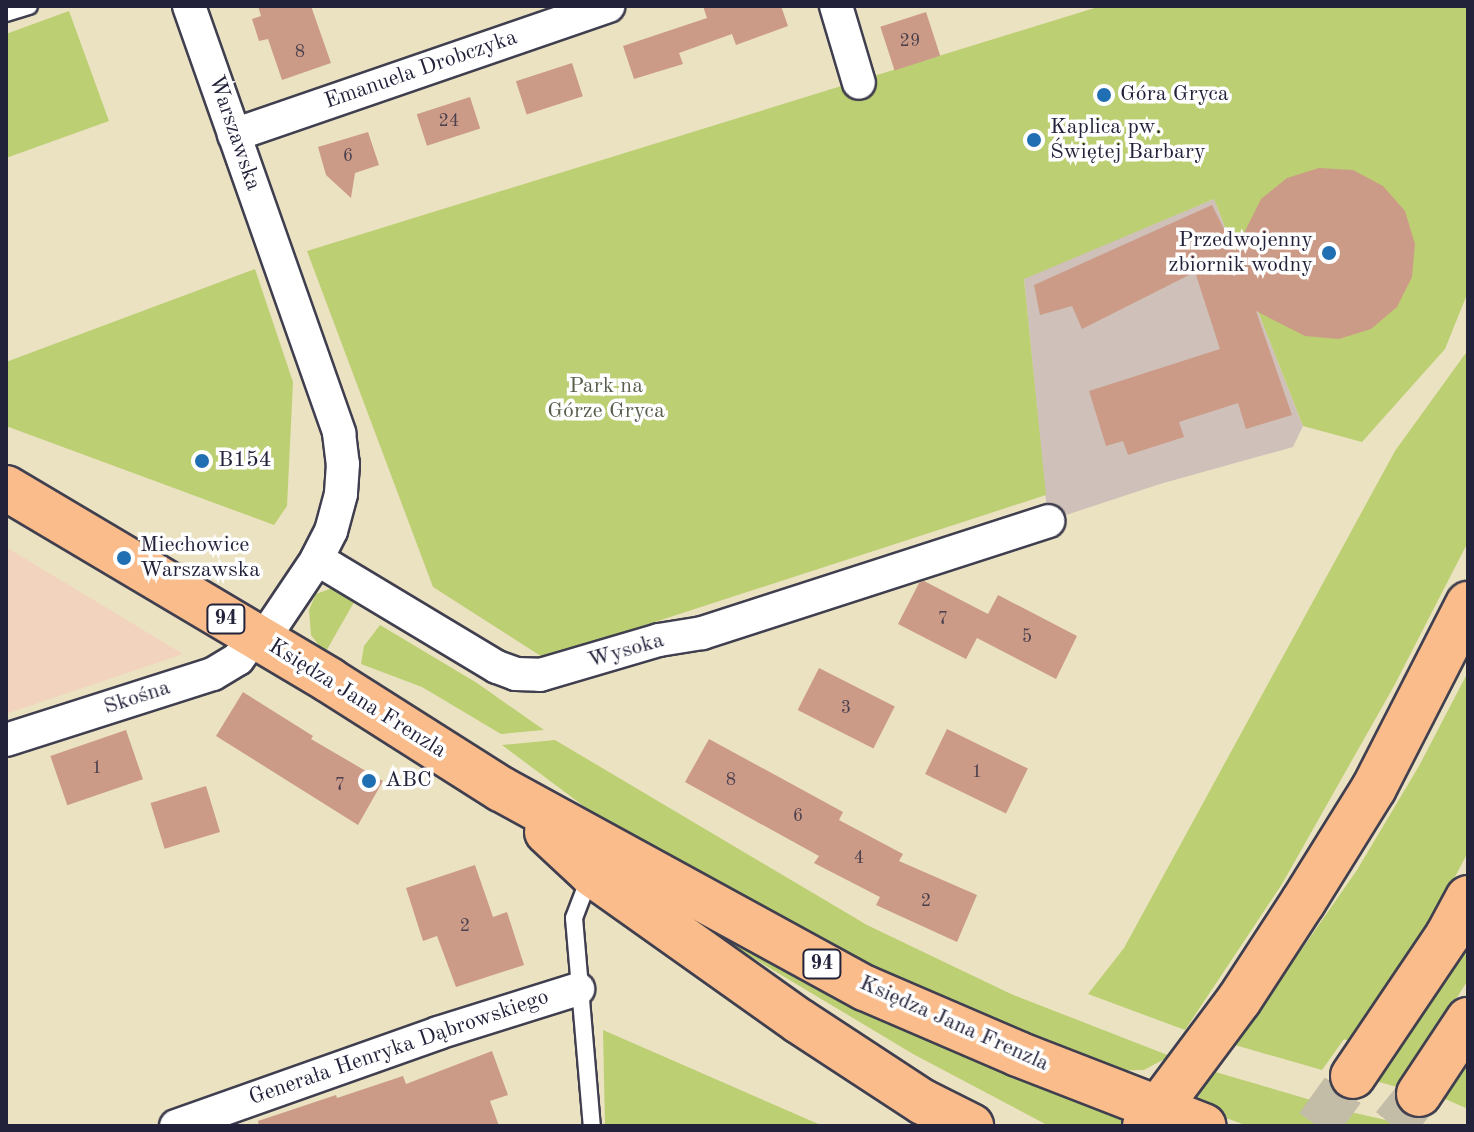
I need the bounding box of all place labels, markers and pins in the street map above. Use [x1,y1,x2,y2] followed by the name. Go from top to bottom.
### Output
[1120,82,1229,108] place label: Góra Gryca
[1095,86,1113,104] marker: Góra Gryca
[1050,114,1206,166] place label: Kaplica pw. Świętej Barbary
[1025,131,1043,149] marker: Kaplica pw. Świętej Barbary
[1169,227,1313,278] place label: Przedwojenny zbiornik wodny
[1320,244,1338,262] marker: Przedwojenny zbiornik wodny
[218,448,271,474] place label: B154
[193,452,211,470] marker: B154
[140,532,260,584] place label: Miechowice Warszawska
[115,549,133,567] marker: Miechowice Warszawska
[385,768,432,794] place label: ABC
[360,772,378,790] marker: ABC

